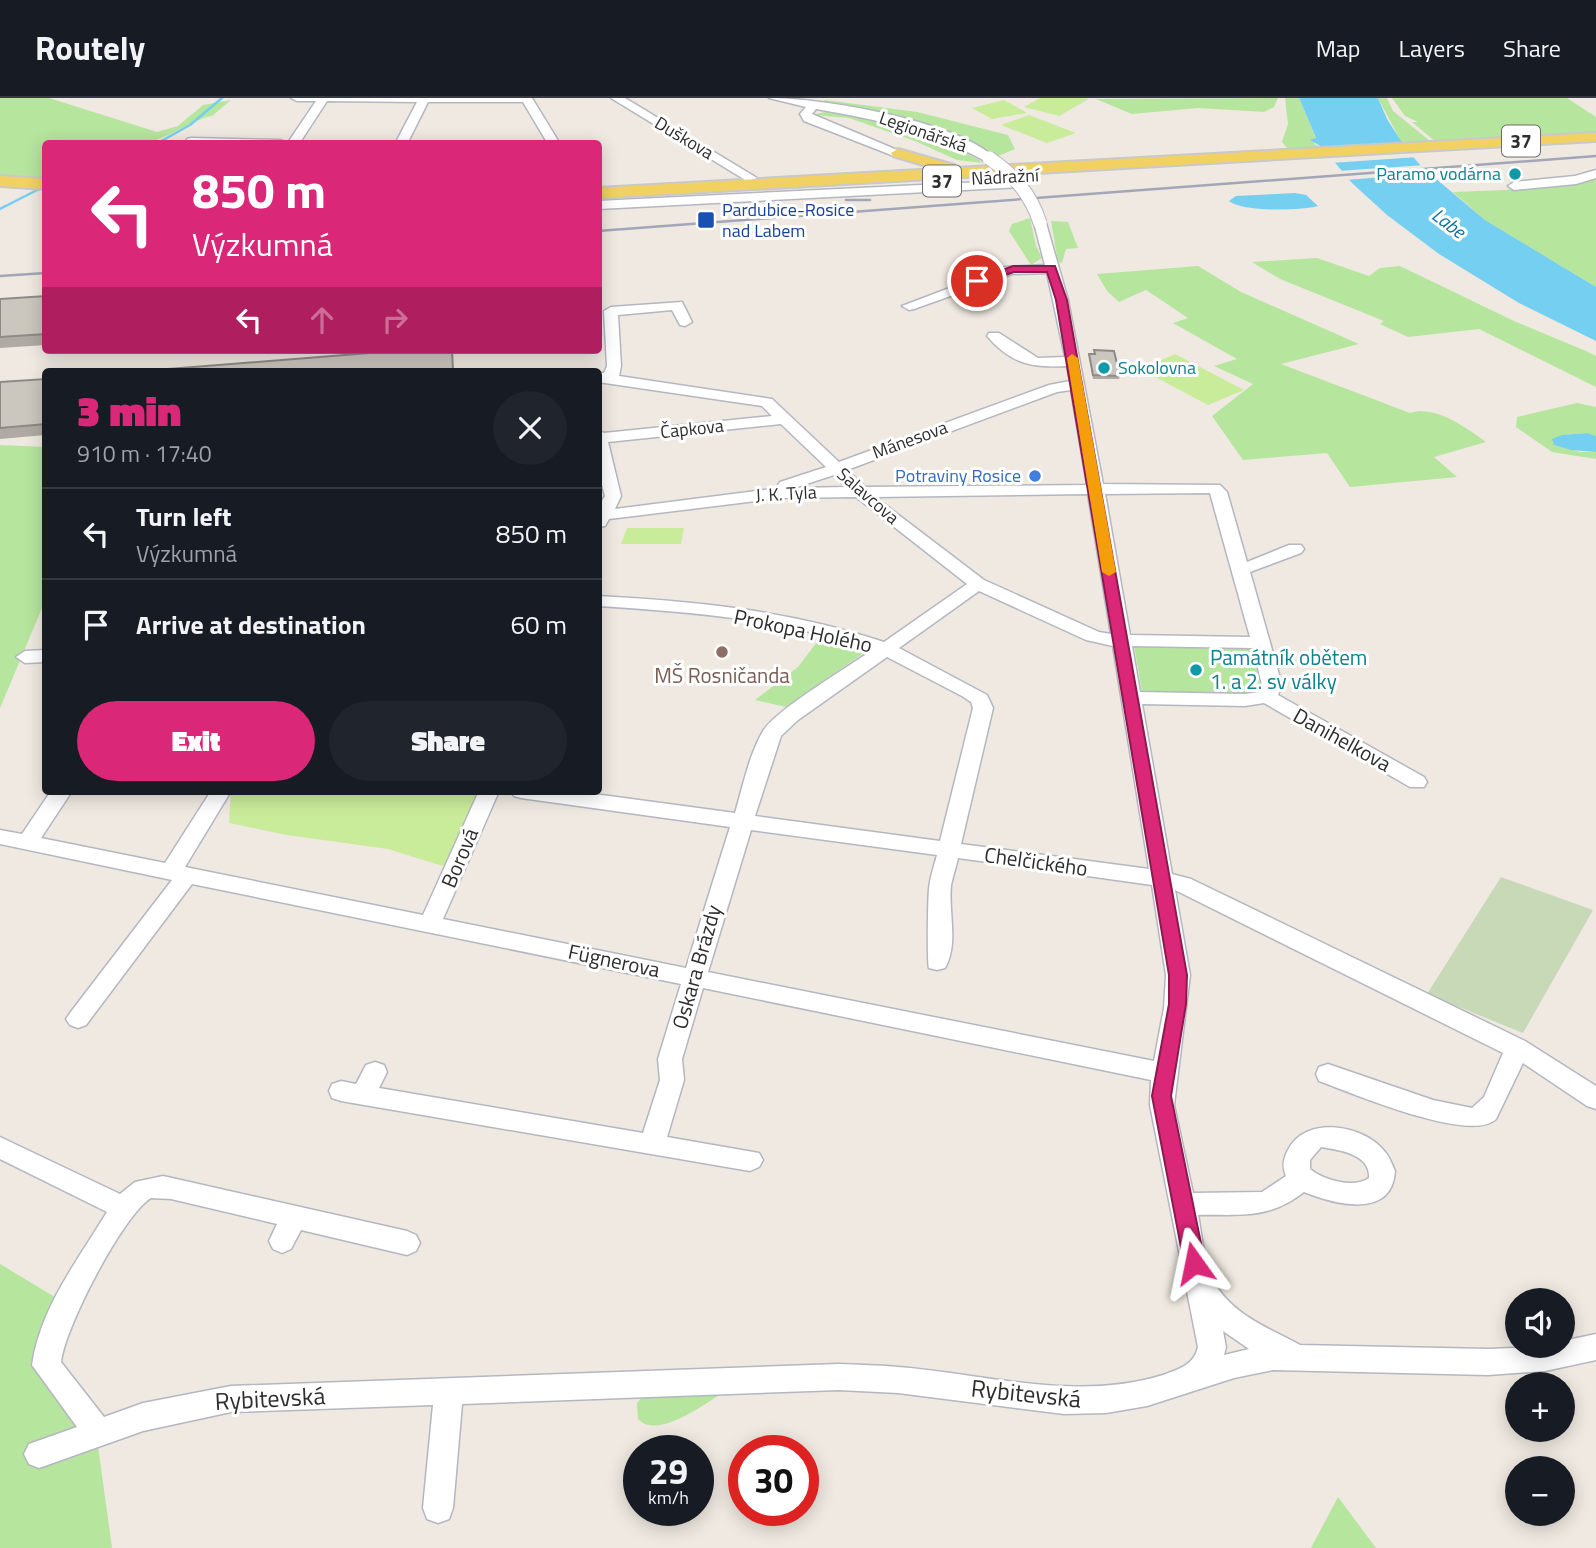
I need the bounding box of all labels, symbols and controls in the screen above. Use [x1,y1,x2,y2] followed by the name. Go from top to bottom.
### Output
[35,23,145,73] text: Routely
[1316,30,1361,66] text: Map
[1399,30,1465,66] text: Layers
[1503,30,1561,66] text: Share
[876,104,971,159] street label: Legionářská
[650,109,719,166] street label: Duškova
[1502,126,1540,156] road number: 37
[192,152,326,227] text: 850 m
[1376,160,1501,187] place label: Paramo vodárna
[970,161,1042,192] street label: Nádražní
[923,166,961,197] road number: 37
[1507,166,1523,182] marker: Paramo vodárna
[77,168,168,259] icon: left
[722,196,854,244] place label: Pardubice-Rosice nad Labem
[1426,200,1473,246] water label: Labe
[696,210,716,230] marker: Pardubice-Rosice nad Labem
[192,220,333,268] text: Výzkumná
[947,251,1007,311] pin
[958,262,996,300] icon: arrive
[230,301,268,339] icon: left
[303,301,341,339] icon: ahead
[376,301,414,339] icon: right
[1118,354,1196,381] place label: Sokolovna
[1096,360,1112,376] marker: Sokolovna
[77,378,181,442] text: 3 min
[493,391,567,465] button: close
[659,412,725,445] street label: Čapkova
[868,413,951,466] street label: Mánesova
[77,436,212,471] text: 910 m · 17:40
[831,461,905,530] street label: Salavcova
[895,462,1021,489] place label: Potraviny Rosice
[1027,468,1043,484] marker: Potraviny Rosice
[755,478,817,509] street label: J. K. Tyla
[136,497,231,536] text: Turn left
[496,514,567,553] text: 850 m
[77,515,115,553] icon: left
[136,536,237,571] text: Výzkumná
[731,600,875,660] street label: Prokopa Holého
[136,605,366,644] text: Arrive at destination
[510,605,567,644] text: 60 m
[77,606,115,644] icon: arrive
[1210,641,1367,697] place label: Památník obětem 1. a 2. sv války
[714,644,730,660] marker: MŠ Rosničanda
[654,659,790,691] place label: MŠ Rosničanda
[1188,662,1204,678] marker: Památník obětem 1. a 2. sv války
[1288,699,1398,779] street label: Danihelkova
[77,701,315,781] button: Exit
[329,701,567,781] button: Share
[432,822,486,893] street label: Borová
[983,838,1090,884] street label: Chelčického
[663,901,729,1033] street label: Oskara Brázdy
[565,935,663,985] street label: Fügnerova
[1157,1226,1231,1300] position arrow
[1505,1288,1575,1526] map controls
[1505,1288,1575,1358] button: sound
[969,1369,1083,1417] street label: Rybitevská
[1505,1372,1575,1442] button: +
[214,1377,326,1419] street label: Rybitevská
[728,1435,819,1526] speed limit sign: 30
[649,1444,688,1498] text: 29
[1505,1456,1575,1526] button: −
[648,1484,689,1511] text: km/h

